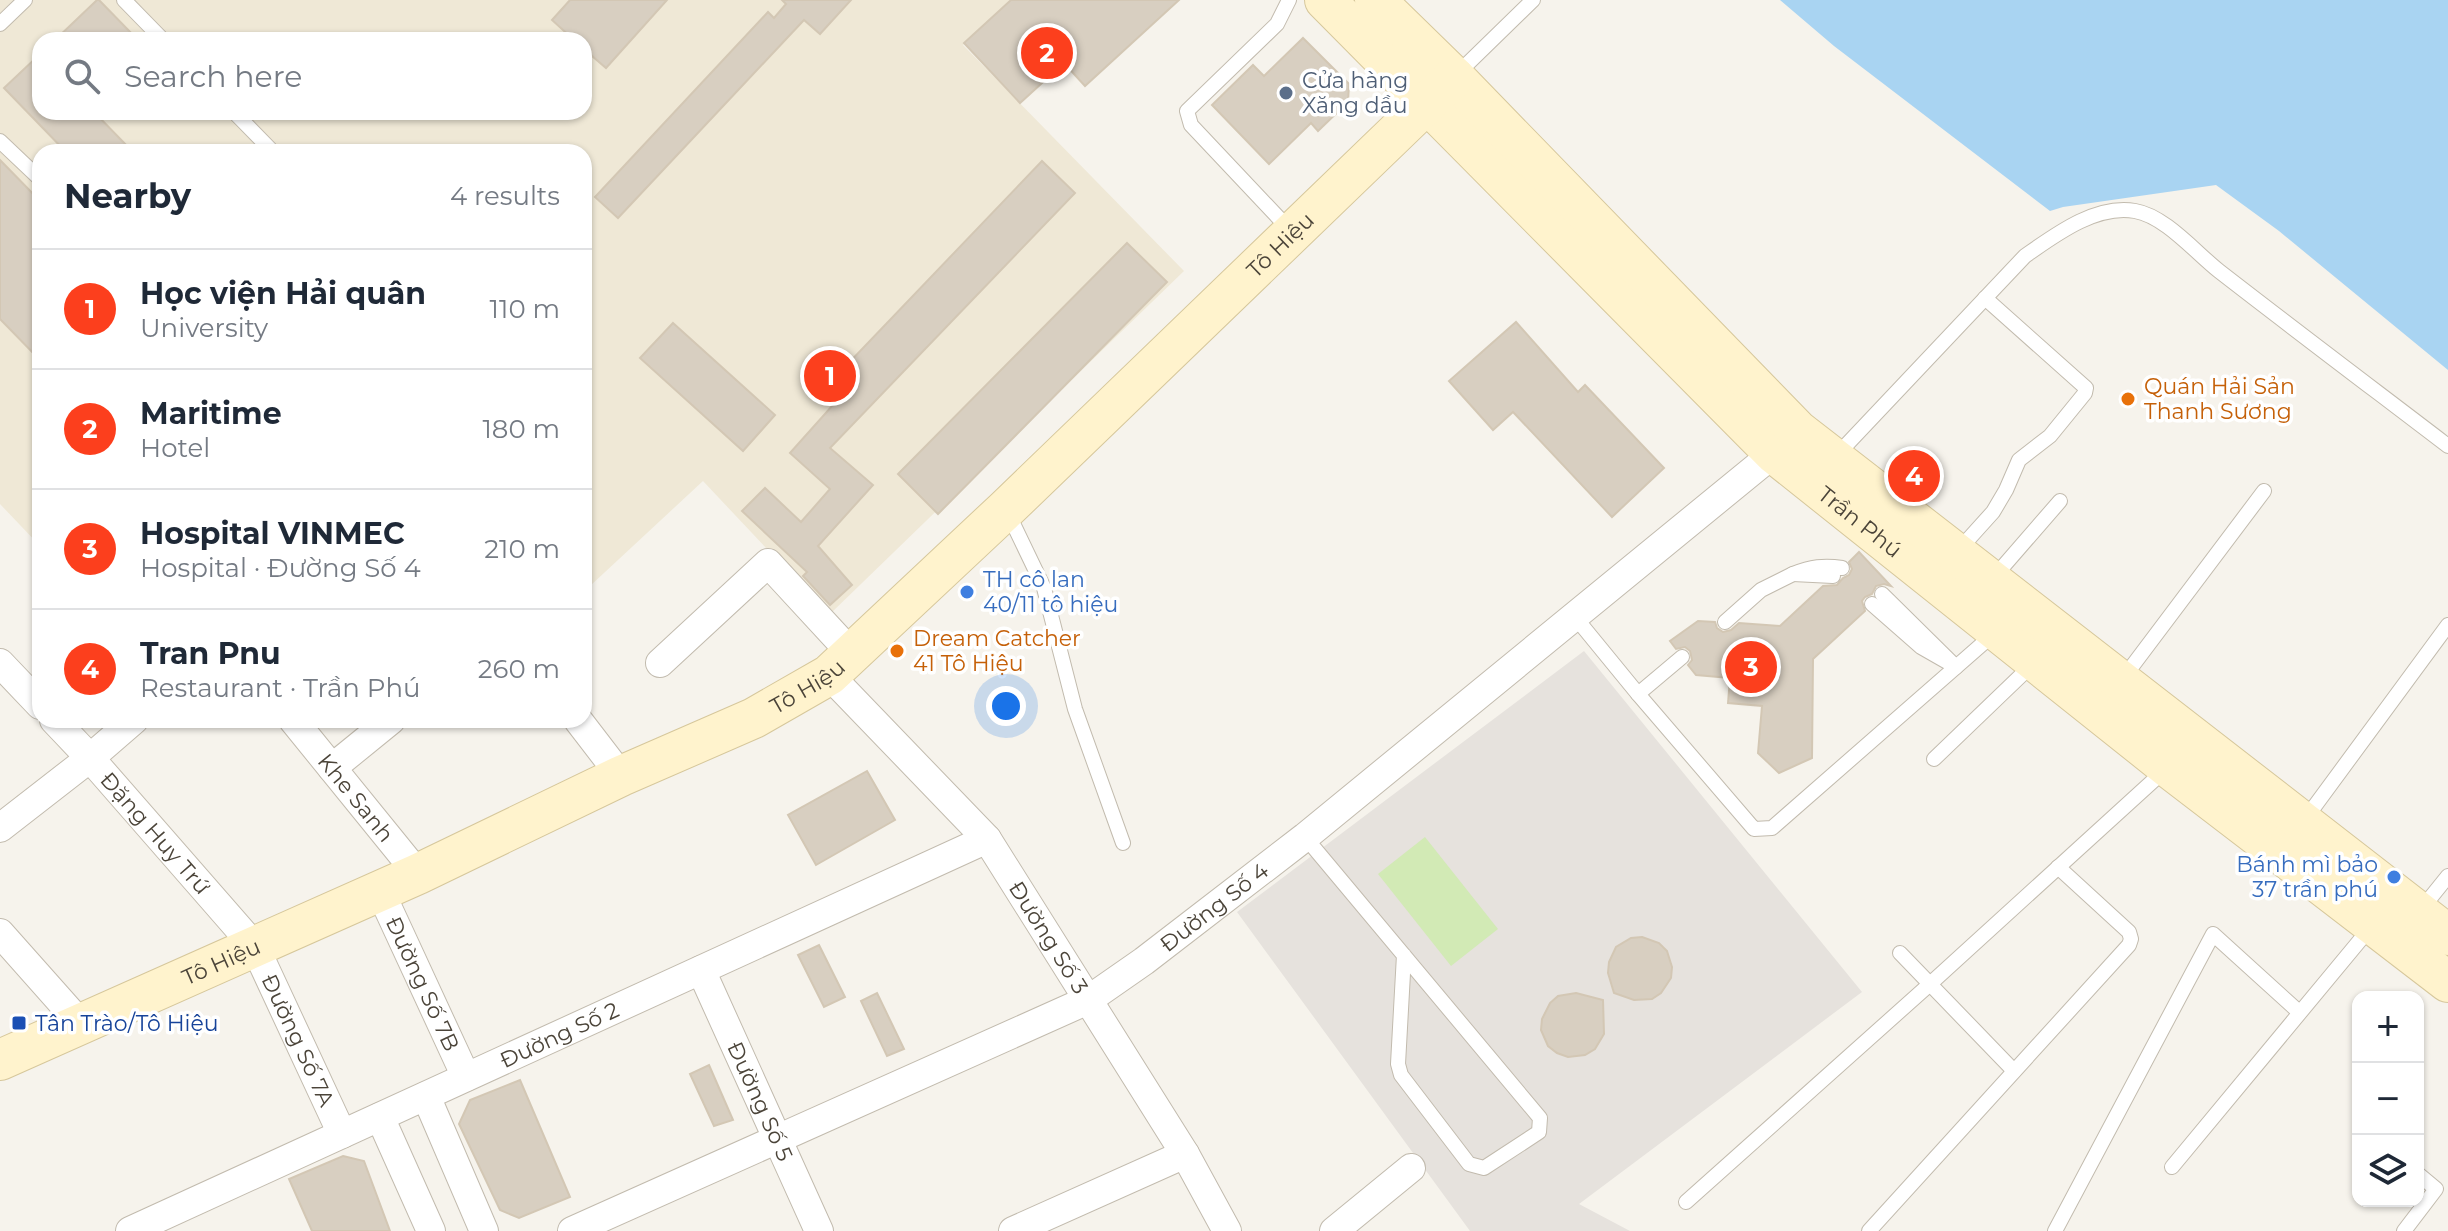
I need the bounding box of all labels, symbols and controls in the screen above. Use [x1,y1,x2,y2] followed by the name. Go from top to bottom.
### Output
[1021,23,1073,83] pin: 2
[32,32,592,120] search box
[60,54,104,98] icon: search
[124,58,302,95] text: Search here
[1302,67,1408,119] place label: Cửa hàng Xăng dầu
[1277,84,1295,102] marker: Cửa hàng Xăng dầu
[64,175,191,217] text: Nearby
[450,180,560,212] text: 4 results
[1241,206,1319,283] street label: Tô Hiệu
[140,275,426,312] text: Học viện Hải quân
[85,293,95,325] text: 1
[490,293,560,325] text: 110 m
[140,312,268,344] text: University
[804,346,856,406] pin: 1
[2144,373,2295,425] place label: Quán Hải Sản Thanh Sương
[2119,390,2137,408] marker: Quán Hải Sản Thanh Sương
[140,395,282,432] text: Maritime
[82,413,98,445] text: 2
[482,413,560,445] text: 180 m
[140,432,210,464] text: Hotel
[1888,446,1940,506] pin: 4
[1813,480,1907,563] street label: Trần Phú
[140,515,405,552] text: Hospital VINMEC
[82,533,98,565] text: 3
[484,533,560,565] text: 210 m
[140,552,421,584] text: Hospital · Đường Số 4
[983,566,1118,618] place label: TH cô lan 40/11 tô hiệu
[958,583,976,601] marker: TH cô lan 40/11 tô hiệu
[913,625,1081,677] place label: Dream Catcher 41 Tô Hiệu
[140,635,281,672] text: Tran Pnu
[1725,637,1777,697] pin: 3
[888,642,906,660] marker: Dream Catcher 41 Tô Hiệu
[81,653,99,685] text: 4
[478,653,560,685] text: 260 m
[765,654,851,720] street label: Tô Hiệu
[140,672,420,704] text: Restaurant · Trần Phú
[986,686,1026,726] your location
[312,748,400,847] street label: Khe Sanh
[95,766,216,900] street label: Đặng Huy Trứ
[2236,851,2378,903] place label: Bánh mì bảo 37 trần phú
[1154,856,1274,957] street label: Đường Số 4
[2385,868,2403,886] marker: Bánh mì bảo 37 trần phú
[1003,876,1094,999] street label: Đường Số 3
[380,912,465,1055] street label: Đường Số 7B
[178,932,264,991] street label: Tô Hiệu
[256,970,341,1111] street label: Đường Số 7A
[2352,991,2424,1207] map controls
[2352,991,2424,1063] button: +
[495,996,623,1074] street label: Đường Số 2
[35,1010,219,1037] place label: Tân Trào/Tô Hiệu
[10,1014,28,1032] marker: Tân Trào/Tô Hiệu
[722,1037,799,1165] street label: Đường Số 5
[2352,1063,2424,1135] button: −
[2352,1135,2424,1207] button: layers

